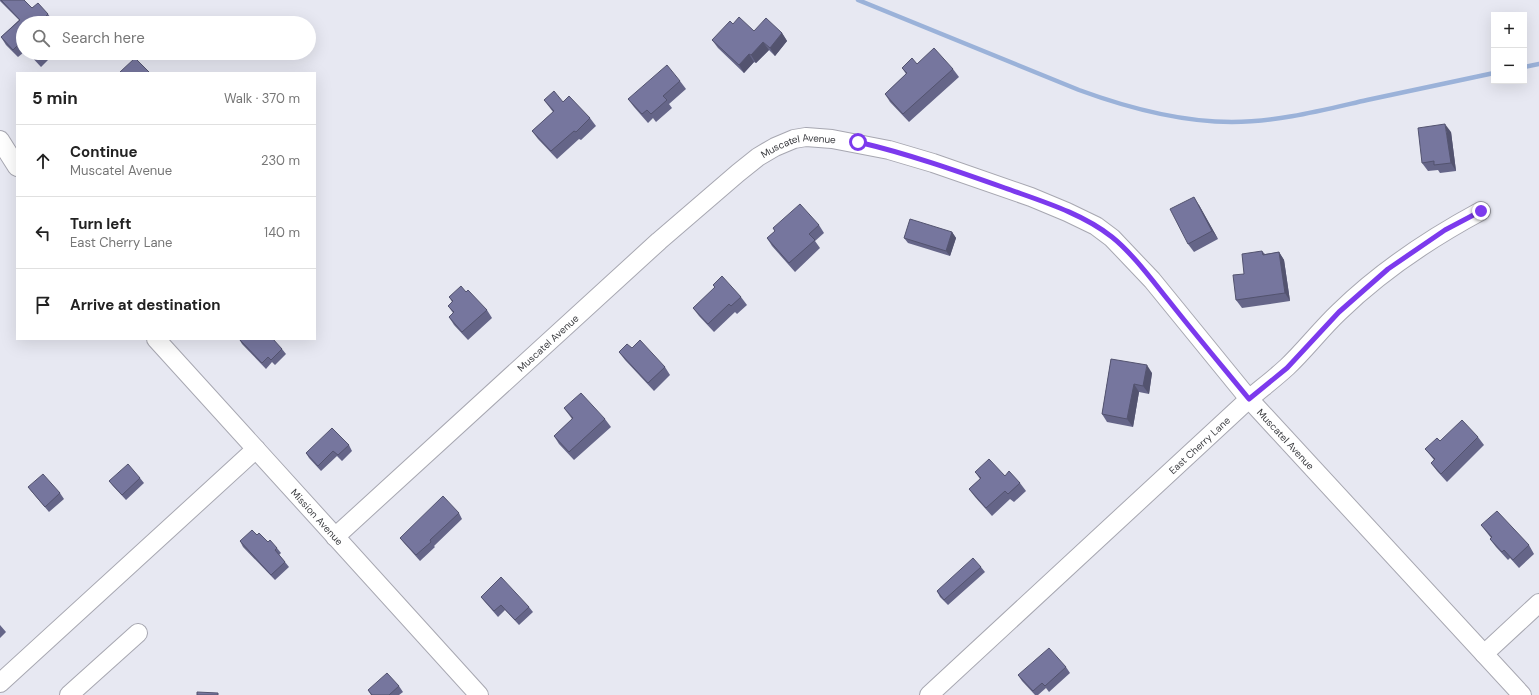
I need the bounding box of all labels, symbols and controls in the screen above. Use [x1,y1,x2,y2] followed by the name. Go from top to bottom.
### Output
[1491,12,1527,84] map controls
[1491,12,1527,48] button: +
[16,16,316,60] search box
[30,27,52,49] icon: search
[62,28,145,48] text: Search here
[1491,48,1527,84] button: −
[32,87,78,109] text: 5 min
[224,90,300,107] text: Walk · 370 m
[758,130,838,161] street label: Muscatel Avenue
[849,133,867,151] route start
[70,142,138,162] text: Continue
[32,150,54,172] icon: ahead
[261,152,300,169] text: 230 m
[70,162,172,179] text: Muscatel Avenue
[1472,202,1490,220] route end
[70,214,131,234] text: Turn left
[32,222,54,244] icon: left
[264,224,300,241] text: 140 m
[70,234,172,251] text: East Cherry Lane
[32,294,54,316] icon: arrive
[70,295,221,315] text: Arrive at destination
[514,311,581,374] street label: Muscatel Avenue
[1254,406,1317,472] street label: Muscatel Avenue
[1166,413,1233,477] street label: East Cherry Lane
[288,486,346,548] street label: Mission Avenue

